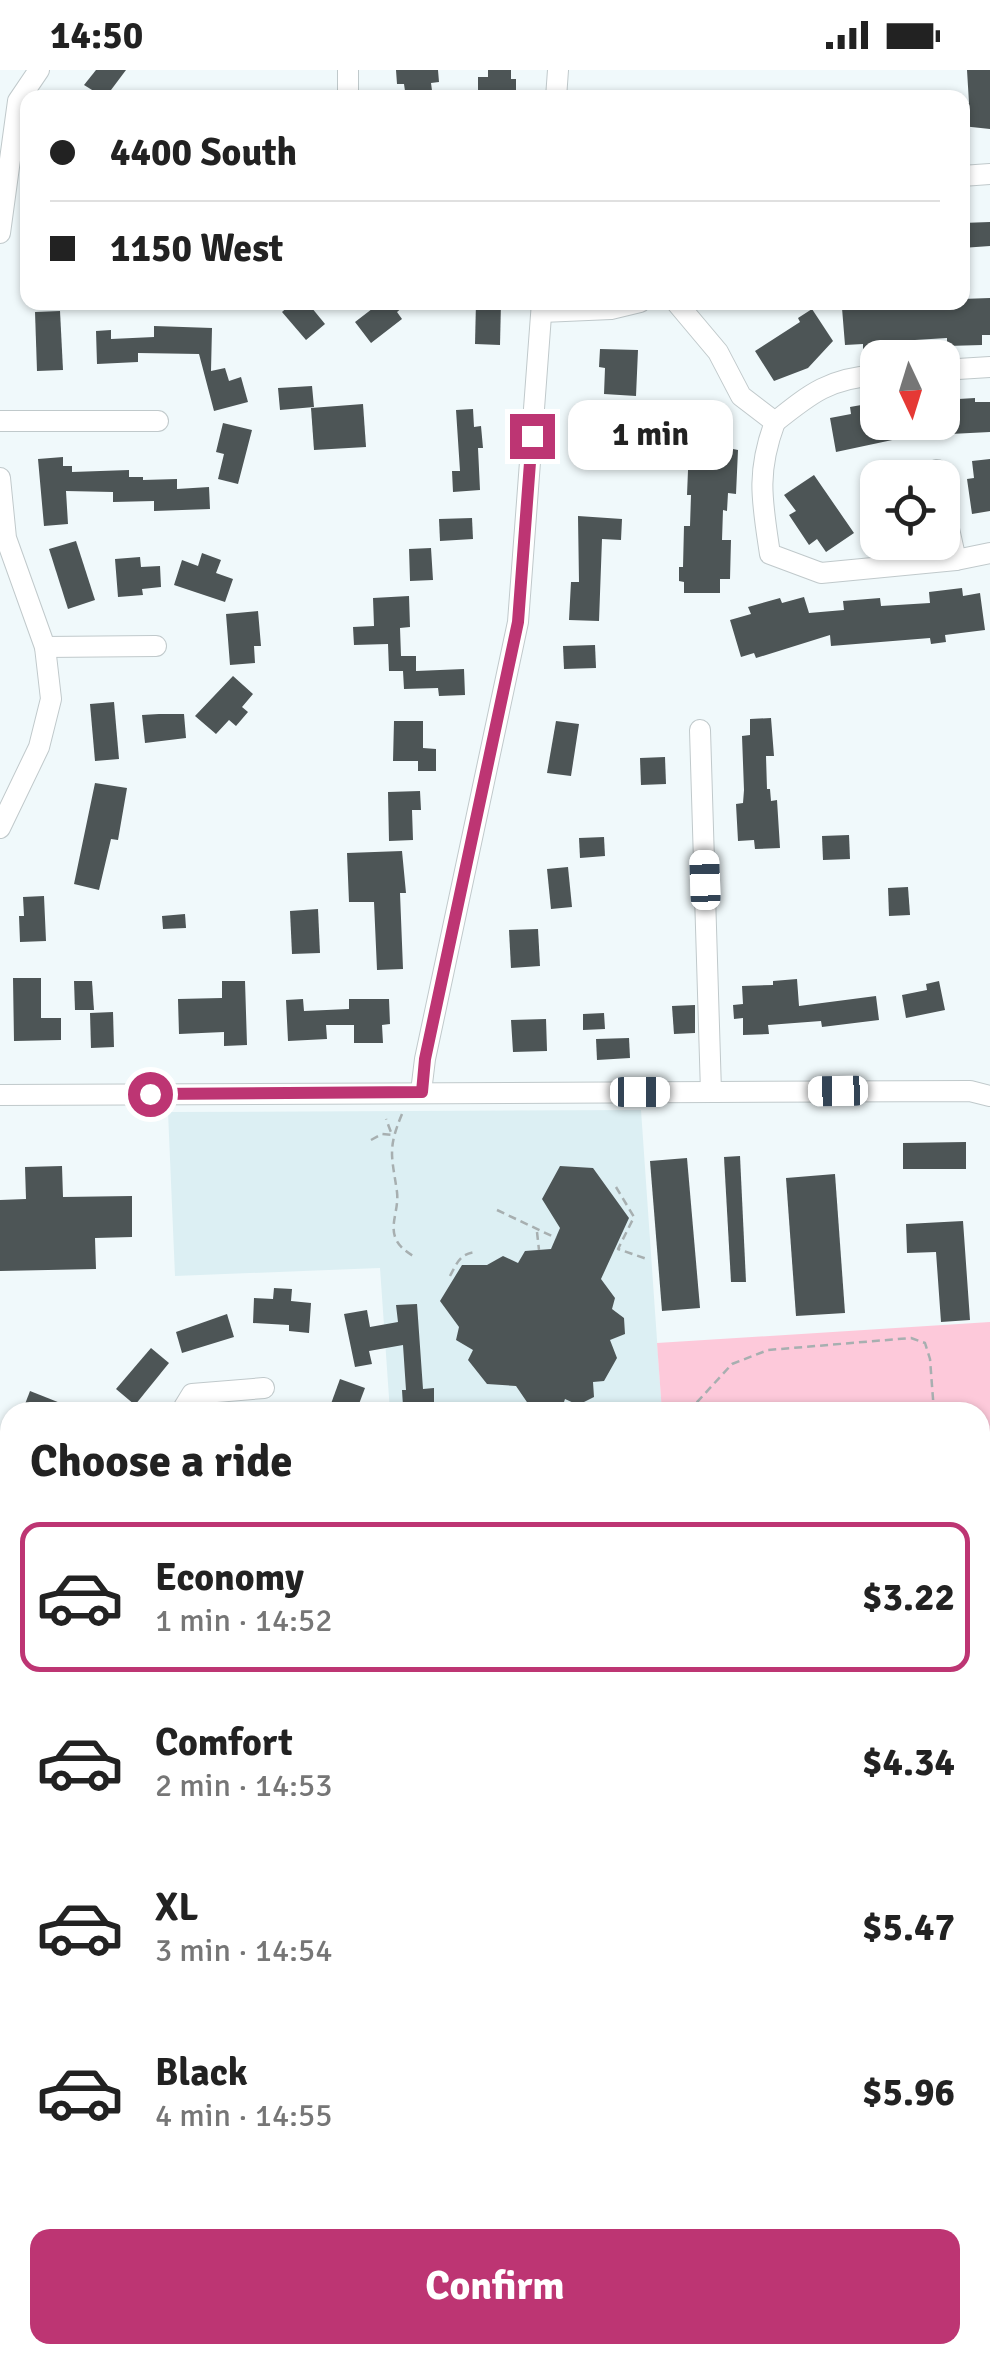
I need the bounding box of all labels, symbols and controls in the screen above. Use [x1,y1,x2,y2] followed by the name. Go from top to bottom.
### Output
[50,12,143,59] text: 14:50
[110,129,297,176] text: 4400 South
[110,225,283,272] text: 1150 West
[860,340,960,440] north arrow
[860,340,960,560] map controls
[567,401,732,471] callout: 1 min
[510,414,555,459] route end
[612,415,689,454] text: 1 min
[860,460,960,560] button: locate
[689,849,721,911] car
[128,1072,173,1117] route start
[808,1075,868,1107] car
[610,1077,670,1107] car
[30,1434,293,1489] text: Choose a ride
[35,1552,125,1642] icon: car
[155,1554,304,1601] text: Economy
[862,1574,955,1621] text: $3.22
[155,1601,333,1640] text: 1 min · 14:52
[35,1717,125,1807] icon: car
[155,1719,293,1766] text: Comfort
[862,1739,955,1786] text: $4.34
[155,1766,333,1805] text: 2 min · 14:53
[35,1882,125,1972] icon: car
[155,1884,198,1931] text: XL
[862,1904,955,1951] text: $5.47
[155,1931,333,1970] text: 3 min · 14:54
[35,2047,125,2137] icon: car
[155,2049,248,2096] text: Black
[862,2069,955,2116] text: $5.96
[155,2096,333,2135] text: 4 min · 14:55
[30,2229,960,2344] button: Confirm

